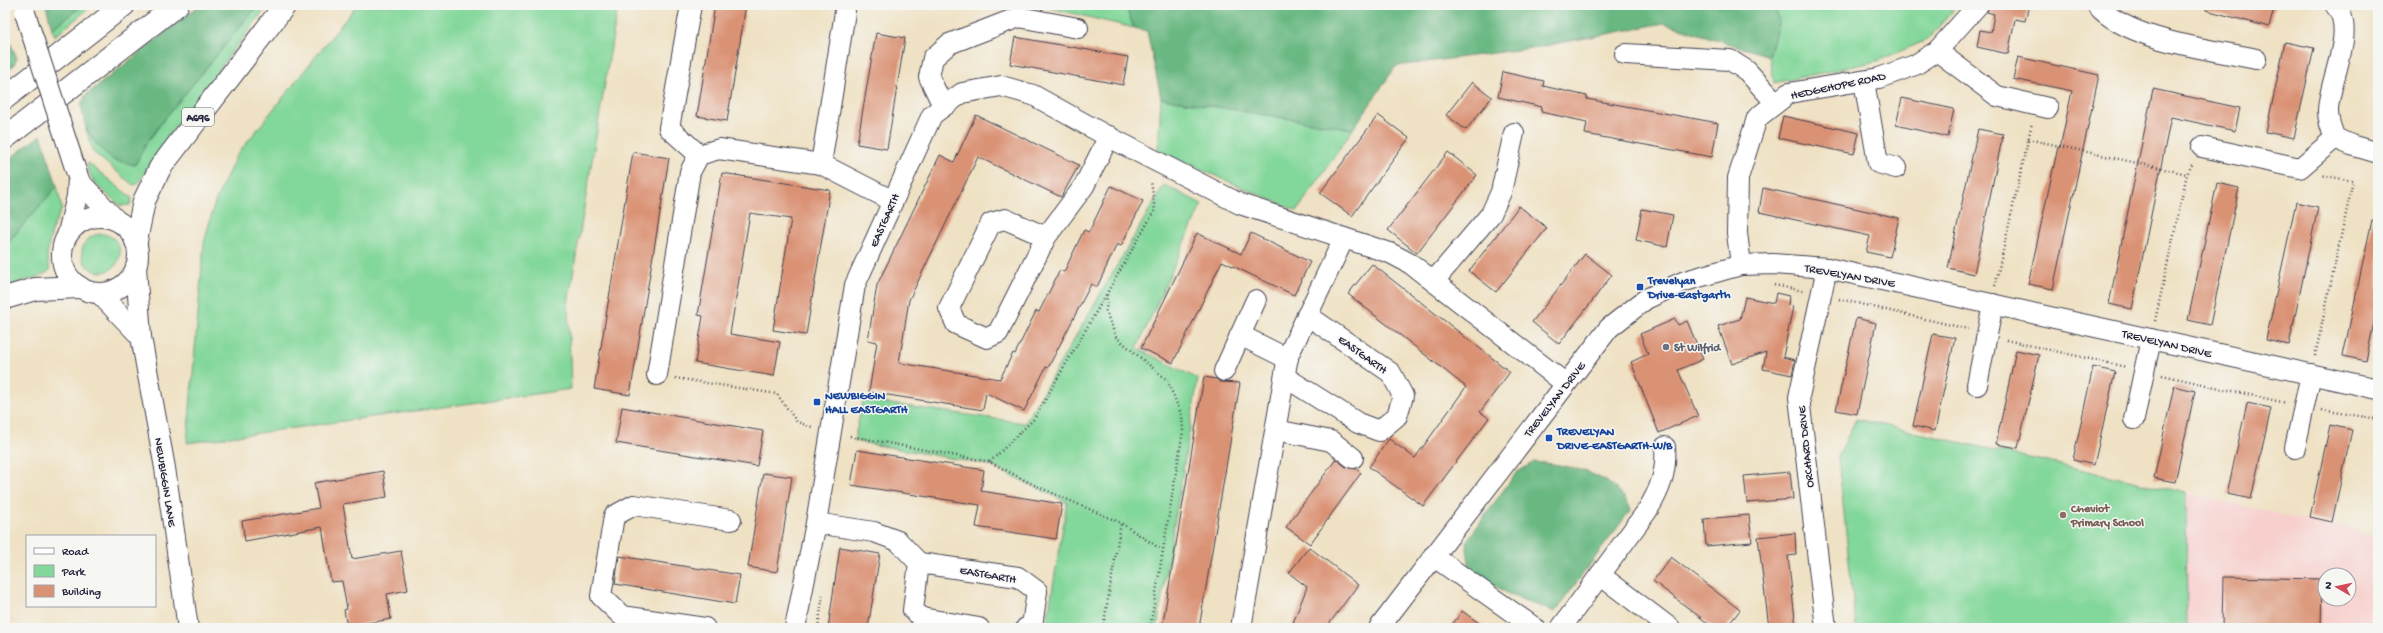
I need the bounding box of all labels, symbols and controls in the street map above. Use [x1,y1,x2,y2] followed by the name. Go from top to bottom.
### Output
[1790,70,1887,104] street label: HEDGEHOPE ROAD
[182,108,214,126] road number: A696
[868,192,904,250] street label: EASTGARTH
[1802,262,1896,292] street label: TREVELYAN DRIVE
[1647,275,1731,303] place label: Trevelyan Drive-Eastgarth
[1635,282,1645,292] marker: Trevelyan Drive-Eastgarth
[2119,328,2213,362] street label: TREVELYAN DRIVE
[1335,333,1389,378] street label: EASTGARTH
[1661,342,1671,352] marker: St Wilfrid
[1674,342,1722,356] place label: St Wilfrid
[1521,360,1590,441] street label: TREVELYAN DRIVE
[825,390,909,418] place label: NEWBIGGIN HALL EASTGARTH
[812,397,822,407] marker: NEWBIGGIN HALL EASTGARTH
[1796,405,1818,488] street label: ORCHARD DRIVE
[1556,426,1673,454] place label: TREVELYAN DRIVE-EASTGARTH-W/B
[1544,433,1554,443] marker: TREVELYAN DRIVE-EASTGARTH-W/B
[150,437,178,528] street label: NEWBIGGIN LANE
[2070,503,2144,531] place label: Cheviot Primary School
[2058,510,2068,520] marker: Cheviot Primary School
[26,535,156,607] legend
[62,546,89,560] text: Road
[958,564,1017,588] street label: EASTGARTH
[61,566,87,580] text: Park
[2317,567,2357,607] north arrow
[2323,581,2336,590] text: N
[61,586,101,600] text: Building

